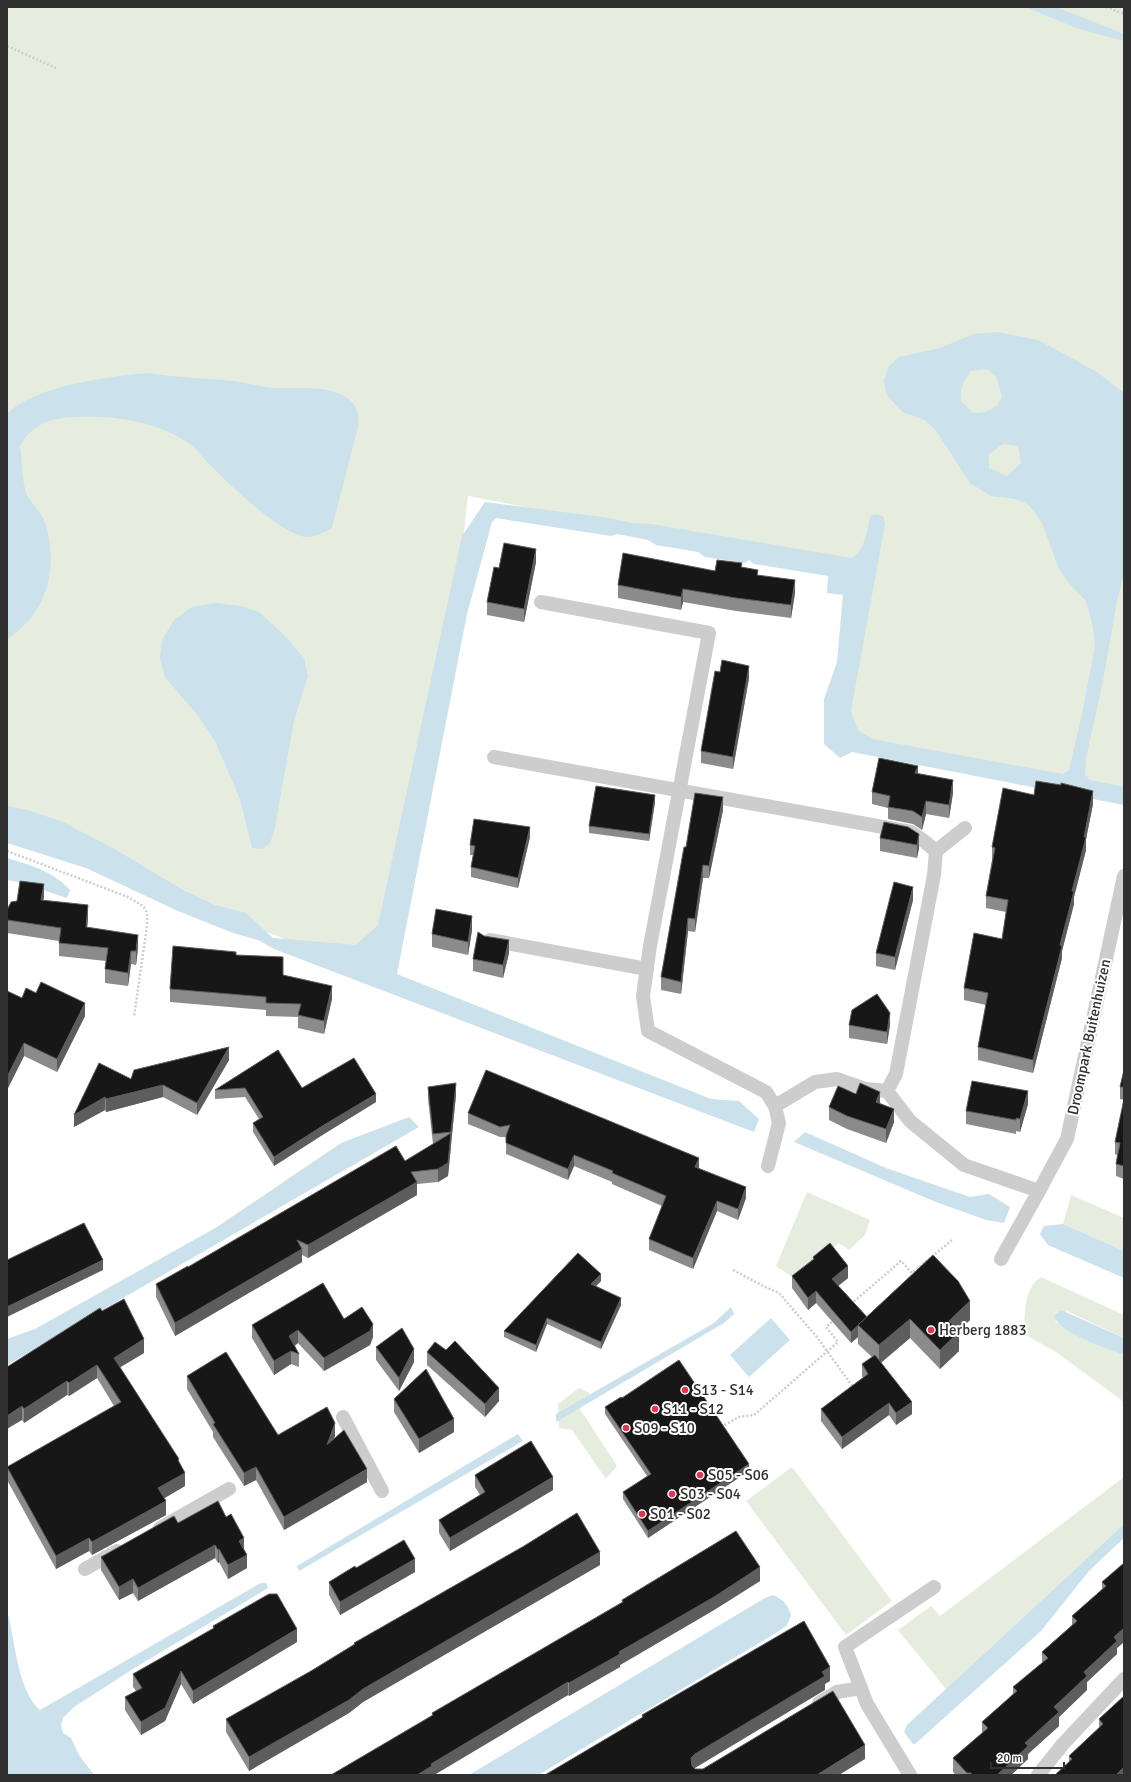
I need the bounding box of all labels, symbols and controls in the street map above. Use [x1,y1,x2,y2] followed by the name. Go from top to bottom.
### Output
[1064,957,1114,1117] street label: Droompark Buitenhuizen
[939,1321,1027,1339] place label: Herberg 1883
[926,1325,936,1335] marker: Herberg 1883
[693,1381,754,1399] place label: S13 - S14
[680,1385,690,1395] marker: S13 - S14
[663,1400,724,1418] place label: S11 - S12
[650,1404,660,1414] marker: S11 - S12
[634,1419,695,1437] place label: S09 - S10
[621,1423,631,1433] marker: S09 - S10
[708,1466,769,1484] place label: S05 - S06
[695,1470,705,1480] marker: S05 - S06
[680,1485,741,1503] place label: S03 - S04
[667,1489,677,1499] marker: S03 - S04
[650,1505,711,1523] place label: S01 - S02
[637,1509,647,1519] marker: S01 - S02
[991,1744,1064,1770] scale bar
[997,1751,1022,1766] text: 20 m

